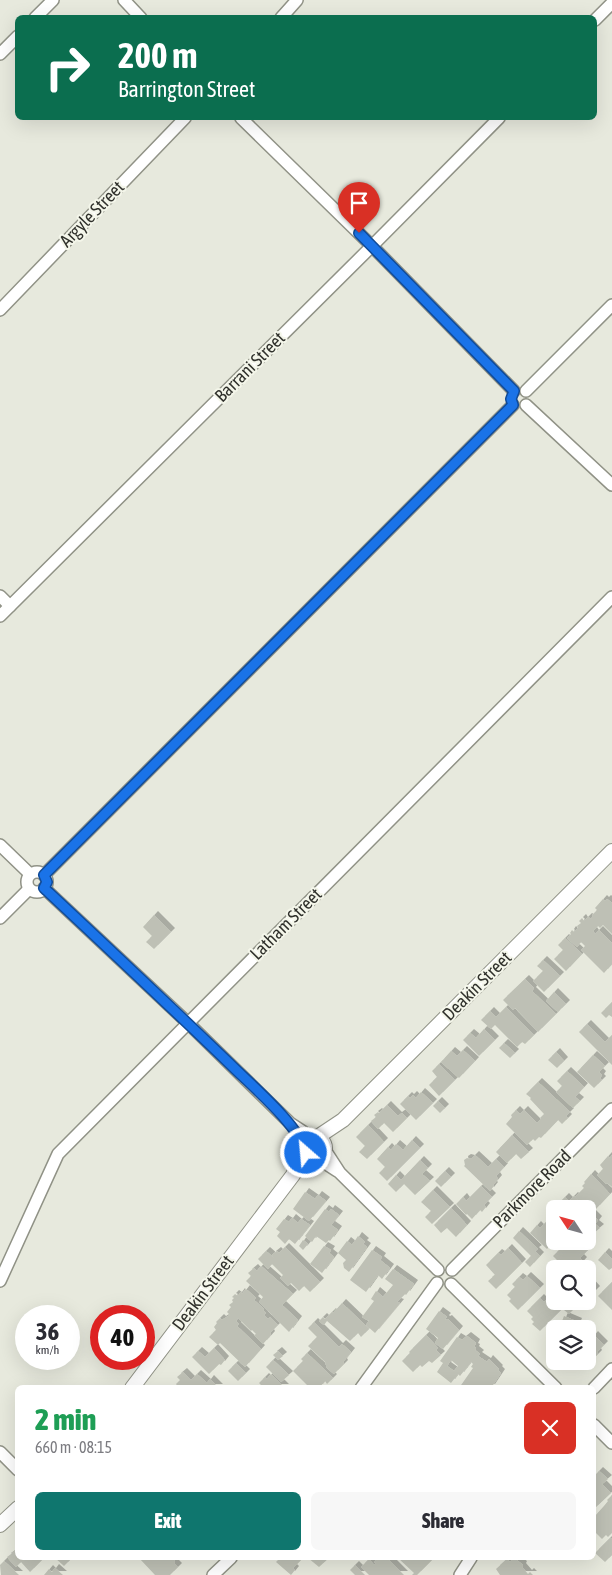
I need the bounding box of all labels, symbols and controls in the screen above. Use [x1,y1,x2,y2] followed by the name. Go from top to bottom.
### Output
[35,35,100,100] icon: right
[118,35,197,75] text: 200 m
[118,76,255,102] text: Barrington Street
[55,176,128,251] street label: Argyle Street
[338,182,380,233] pin
[345,189,373,217] icon: arrive
[210,327,289,406] street label: Barrani Street
[246,884,326,964] street label: Latham Street
[438,947,515,1024] street label: Deakin Street
[279,1126,331,1178] position arrow
[488,1145,575,1232] street label: Parkmore Road
[546,1200,596,1250] north arrow
[546,1200,596,1370] map controls
[167,1251,238,1334] street label: Deakin Street
[546,1260,596,1310] button: search
[90,1305,155,1370] speed limit sign: 40
[36,1317,59,1345] text: 36
[546,1320,596,1370] button: layers
[36,1343,59,1357] text: km/h
[35,1402,96,1436] text: 2 min
[524,1402,576,1454] button: close
[35,1438,112,1456] text: 660 m · 08:15
[35,1492,301,1550] button: Exit
[311,1492,576,1550] button: Share

